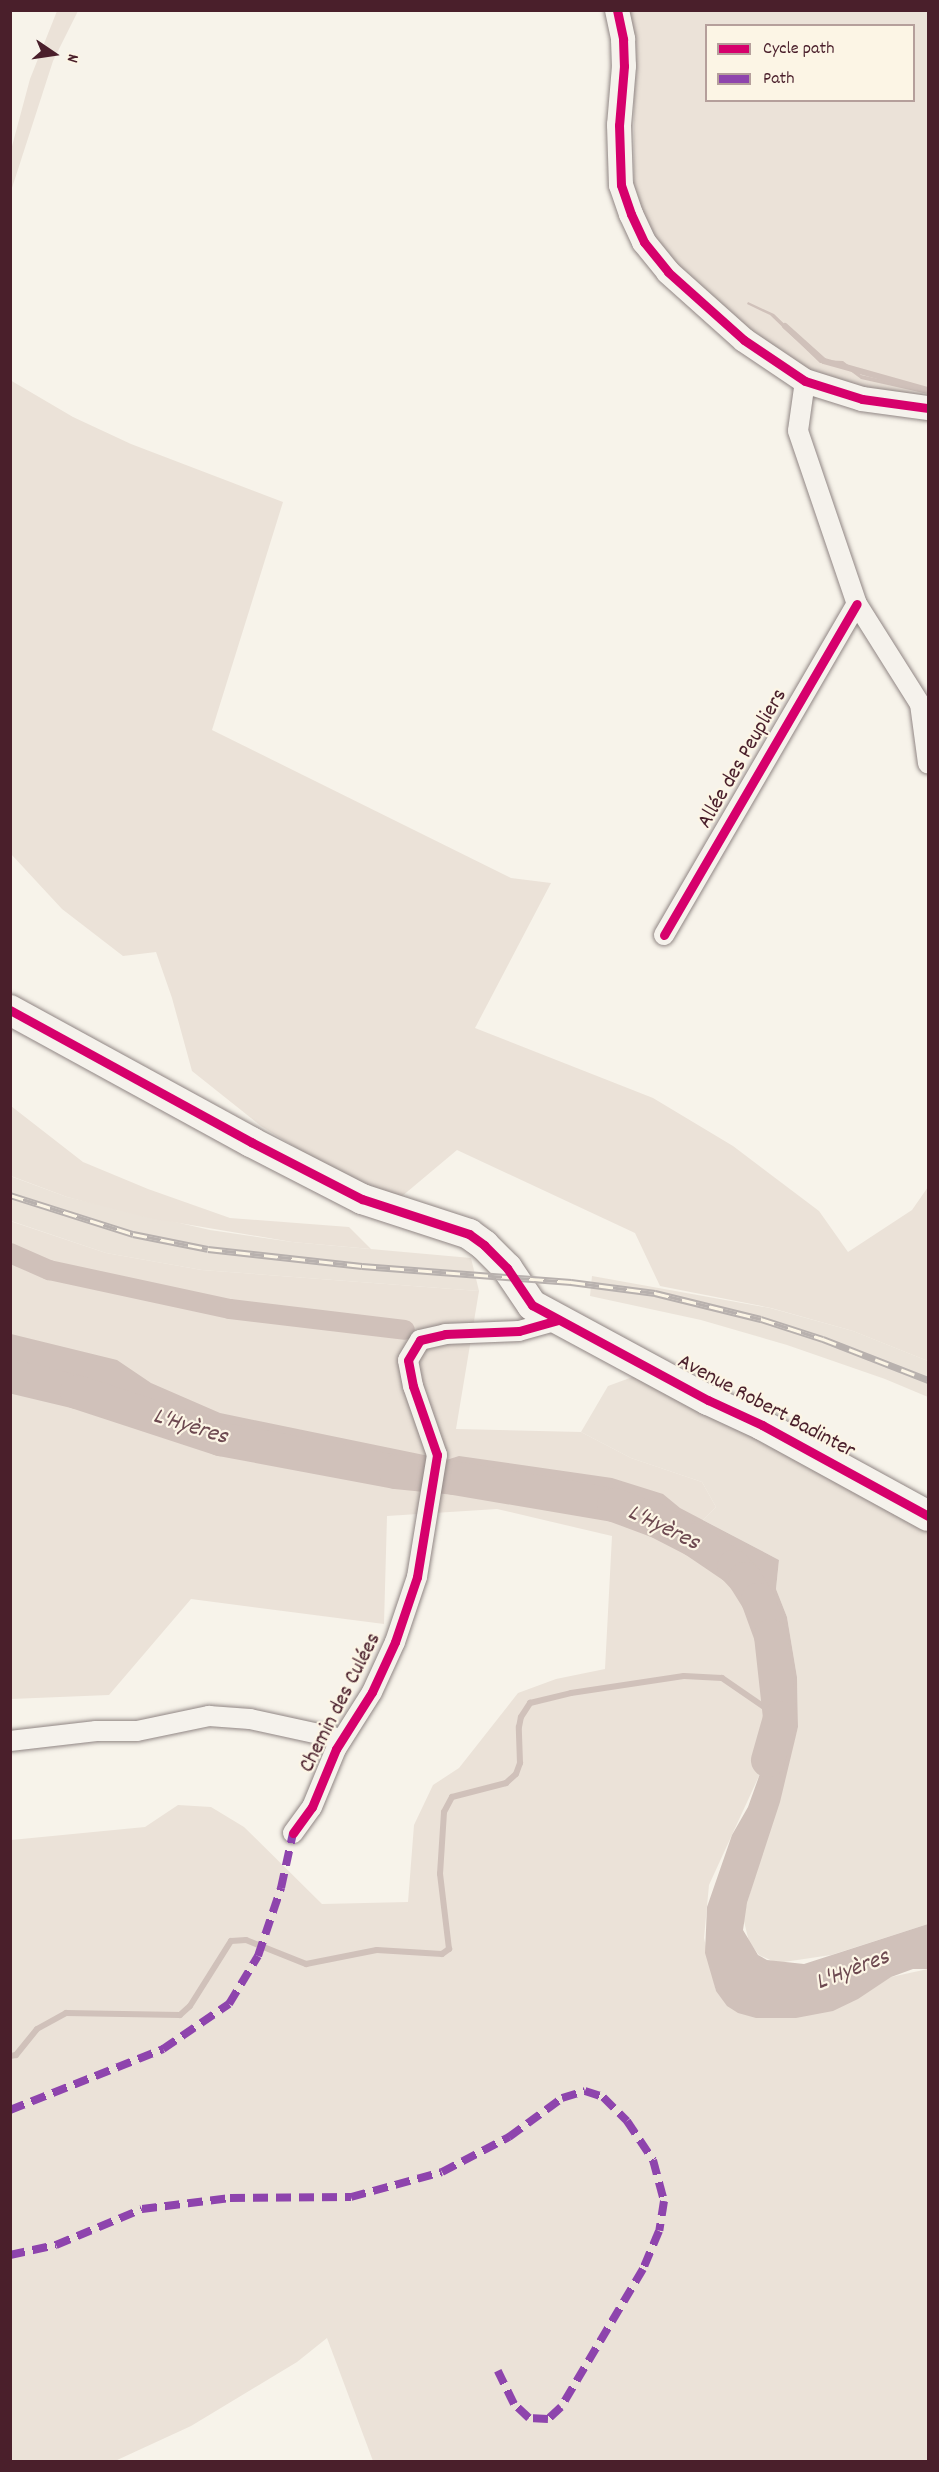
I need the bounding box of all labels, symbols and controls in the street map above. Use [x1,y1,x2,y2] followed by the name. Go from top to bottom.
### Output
[24,24,84,84] north arrow
[705,24,915,102] legend
[763,37,834,62] text: Cycle path
[60,52,84,65] text: N
[763,67,795,92] text: Path
[692,685,794,833] street label: Allée des Peupliers
[673,1349,859,1465] street label: Avenue Robert Badinter
[149,1403,231,1453] water label: L'Hyères
[622,1499,704,1559] water label: L'Hyères
[294,1629,388,1777] street label: Chemin des Culées
[812,1944,894,1998] water label: L'Hyères

